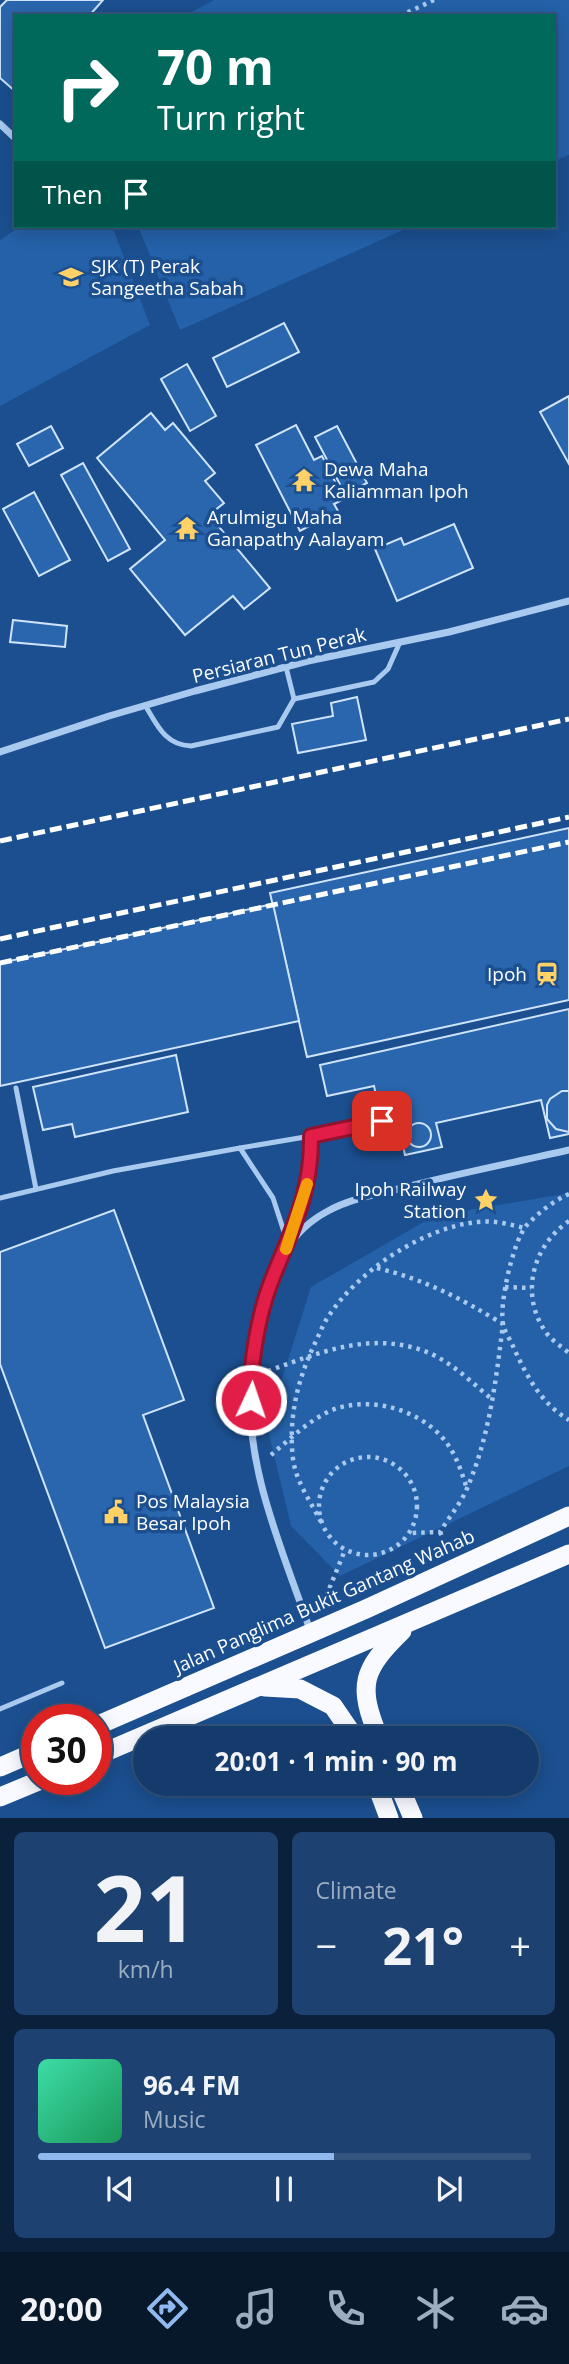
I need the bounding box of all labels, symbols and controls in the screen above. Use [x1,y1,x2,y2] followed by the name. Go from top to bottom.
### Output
[157,33,274,99] text: 70 m
[42,42,133,133] icon: right
[157,96,305,139] text: Turn right
[117,175,155,213] icon: arrive
[42,176,103,212] text: Then
[91,253,244,301] place label: SJK (T) Perak Sangeetha Sabah
[57,263,85,291] school or university icon: SJK (T) Perak Sangeetha Sabah
[324,456,469,504] place label: Dewa Maha Kaliamman Ipoh
[290,466,318,494] temple icon: Dewa Maha Kaliamman Ipoh
[207,504,384,552] place label: Arulmigu Maha Ganapathy Aalayam
[173,514,201,542] temple icon: Arulmigu Maha Ganapathy Aalayam
[189,621,369,689] street label: Persiaran Tun Perak
[533,960,561,988] station icon: Ipoh
[487,961,527,987] place label: Ipoh
[352,1091,412,1151] pin
[363,1102,401,1140] icon: arrive
[354,1176,466,1224] place label: Ipoh Railway Station
[472,1186,500,1214] place icon: Ipoh Railway Station
[214,1363,288,1437] position arrow
[136,1488,250,1536] place label: Pos Malaysia Besar Ipoh
[102,1498,130,1526] public building icon: Pos Malaysia Besar Ipoh
[168,1523,479,1680] street label: Jalan Panglima Bukit Gantang Wahab
[21,1704,112,1795] speed limit sign: 30
[215,1743,457,1779] text: 20:01 · 1 min · 90 m
[94,1845,198,1969] text: 21
[316,1874,397,1906] text: Climate
[382,1909,464,1980] text: 21°
[316,1919,337,1971] text: −
[509,1919,531,1971] text: +
[118,1953,174,1985] text: km/h
[143,2067,241,2103] text: 96.4 FM
[143,2103,206,2135] text: Music
[101,2170,139,2208] icon: previous
[265,2170,303,2208] icon: pause
[430,2170,468,2208] icon: next
[143,2284,192,2333] icon: directions
[232,2284,281,2333] icon: music
[321,2284,370,2333] icon: phone
[411,2284,460,2333] icon: climate
[500,2284,549,2333] icon: car
[20,2287,102,2330] text: 20:00

